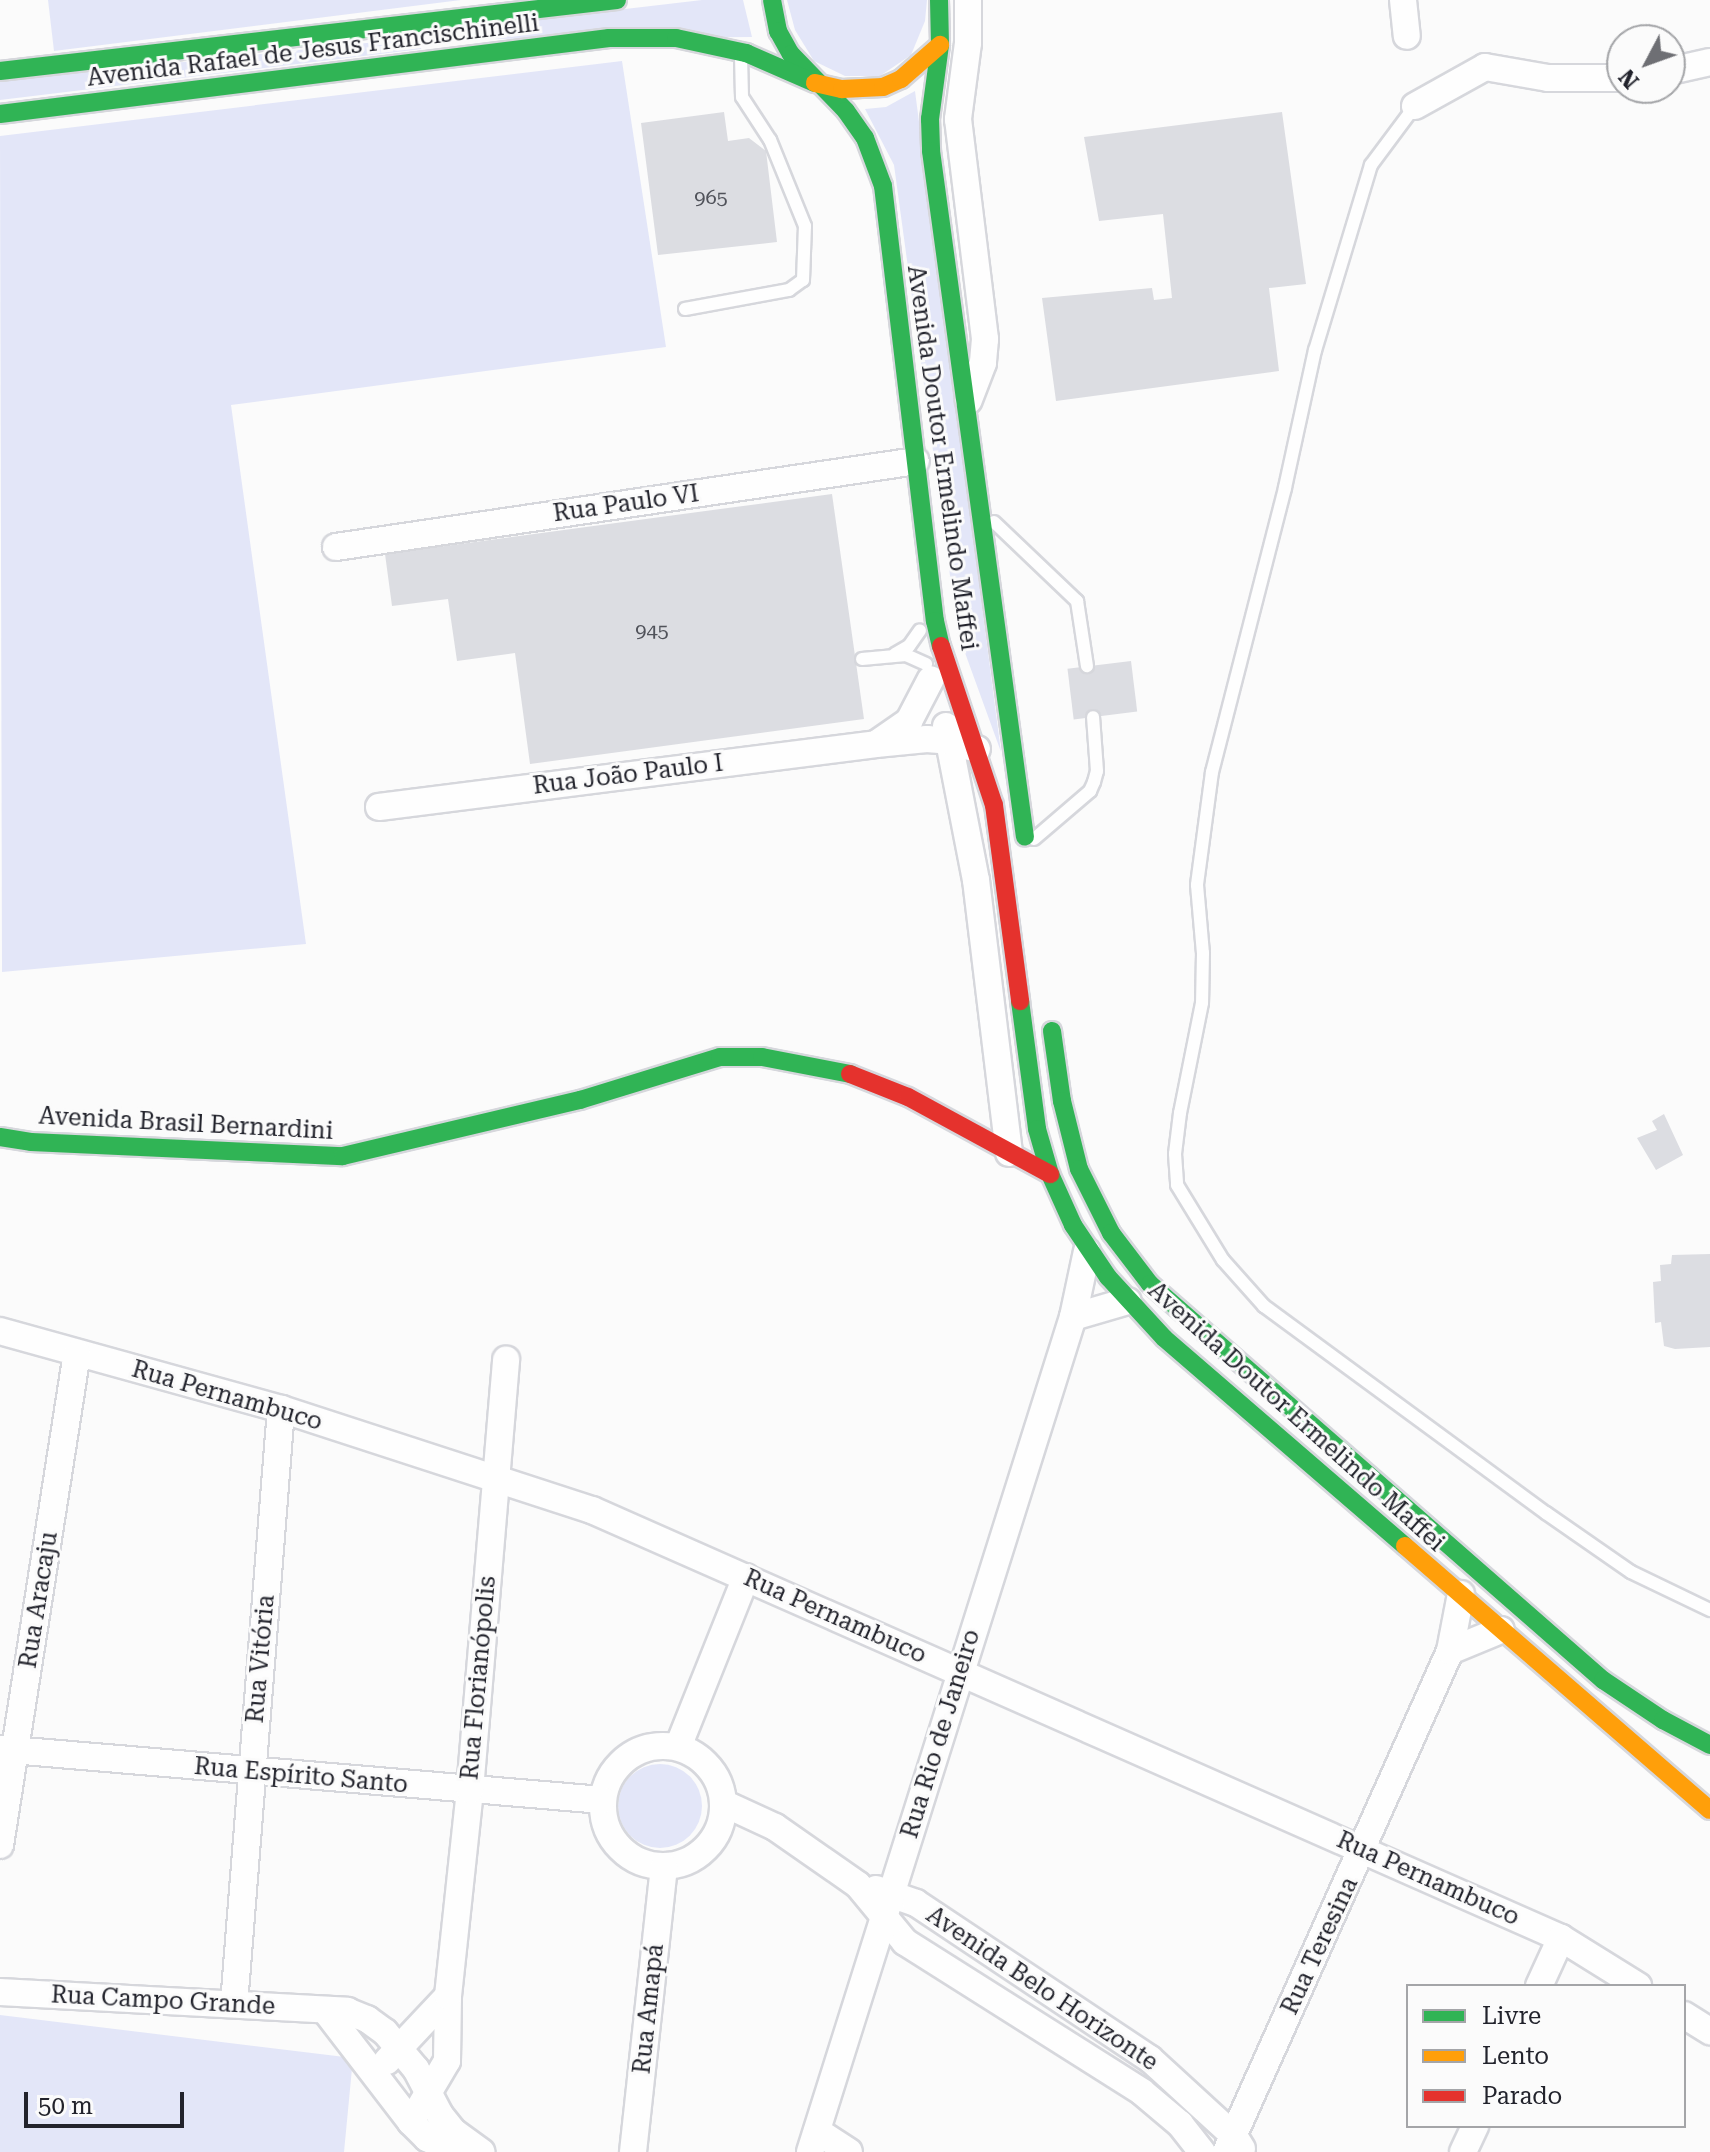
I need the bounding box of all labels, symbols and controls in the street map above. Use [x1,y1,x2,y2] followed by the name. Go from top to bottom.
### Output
[86,9,540,93] street label: Avenida Rafael de Jesus Francischinelli
[1606,24,1686,104] north arrow
[1614,64,1644,93] text: N
[694,185,728,209] house number: 965
[901,264,983,652] street label: Avenida Doutor Ermelindo Maffei
[551,480,701,528] street label: Rua Paulo VI
[635,618,669,642] house number: 945
[531,749,725,801] street label: Rua João Paulo I
[38,1102,334,1146] street label: Avenida Brasil Bernardini
[1142,1276,1450,1558] street label: Avenida Doutor Ermelindo Maffei
[128,1355,326,1437] street label: Rua Pernambuco
[14,1530,64,1670] street label: Rua Aracaju
[739,1564,931,1670] street label: Rua Pernambuco
[456,1575,502,1781] street label: Rua Florianópolis
[241,1594,281,1724] street label: Rua Vitória
[896,1626,986,1842] street label: Rua Rio de Janeiro
[193,1752,409,1800] street label: Rua Espírito Santo
[1332,1826,1524,1932] street label: Rua Pernambuco
[1276,1873,1364,2019] street label: Rua Teresina
[921,1901,1163,2077] street label: Avenida Belo Horizonte
[628,1943,670,2075] street label: Rua Amapá
[50,1981,276,2021] street label: Rua Campo Grande
[1406,1984,1686,2128] legend
[1482,2002,1541,2030] text: Livre
[1482,2042,1549,2070] text: Lento
[28,2076,188,2126] scale bar
[1482,2082,1562,2110] text: Parado
[38,2092,93,2120] text: 50 m

